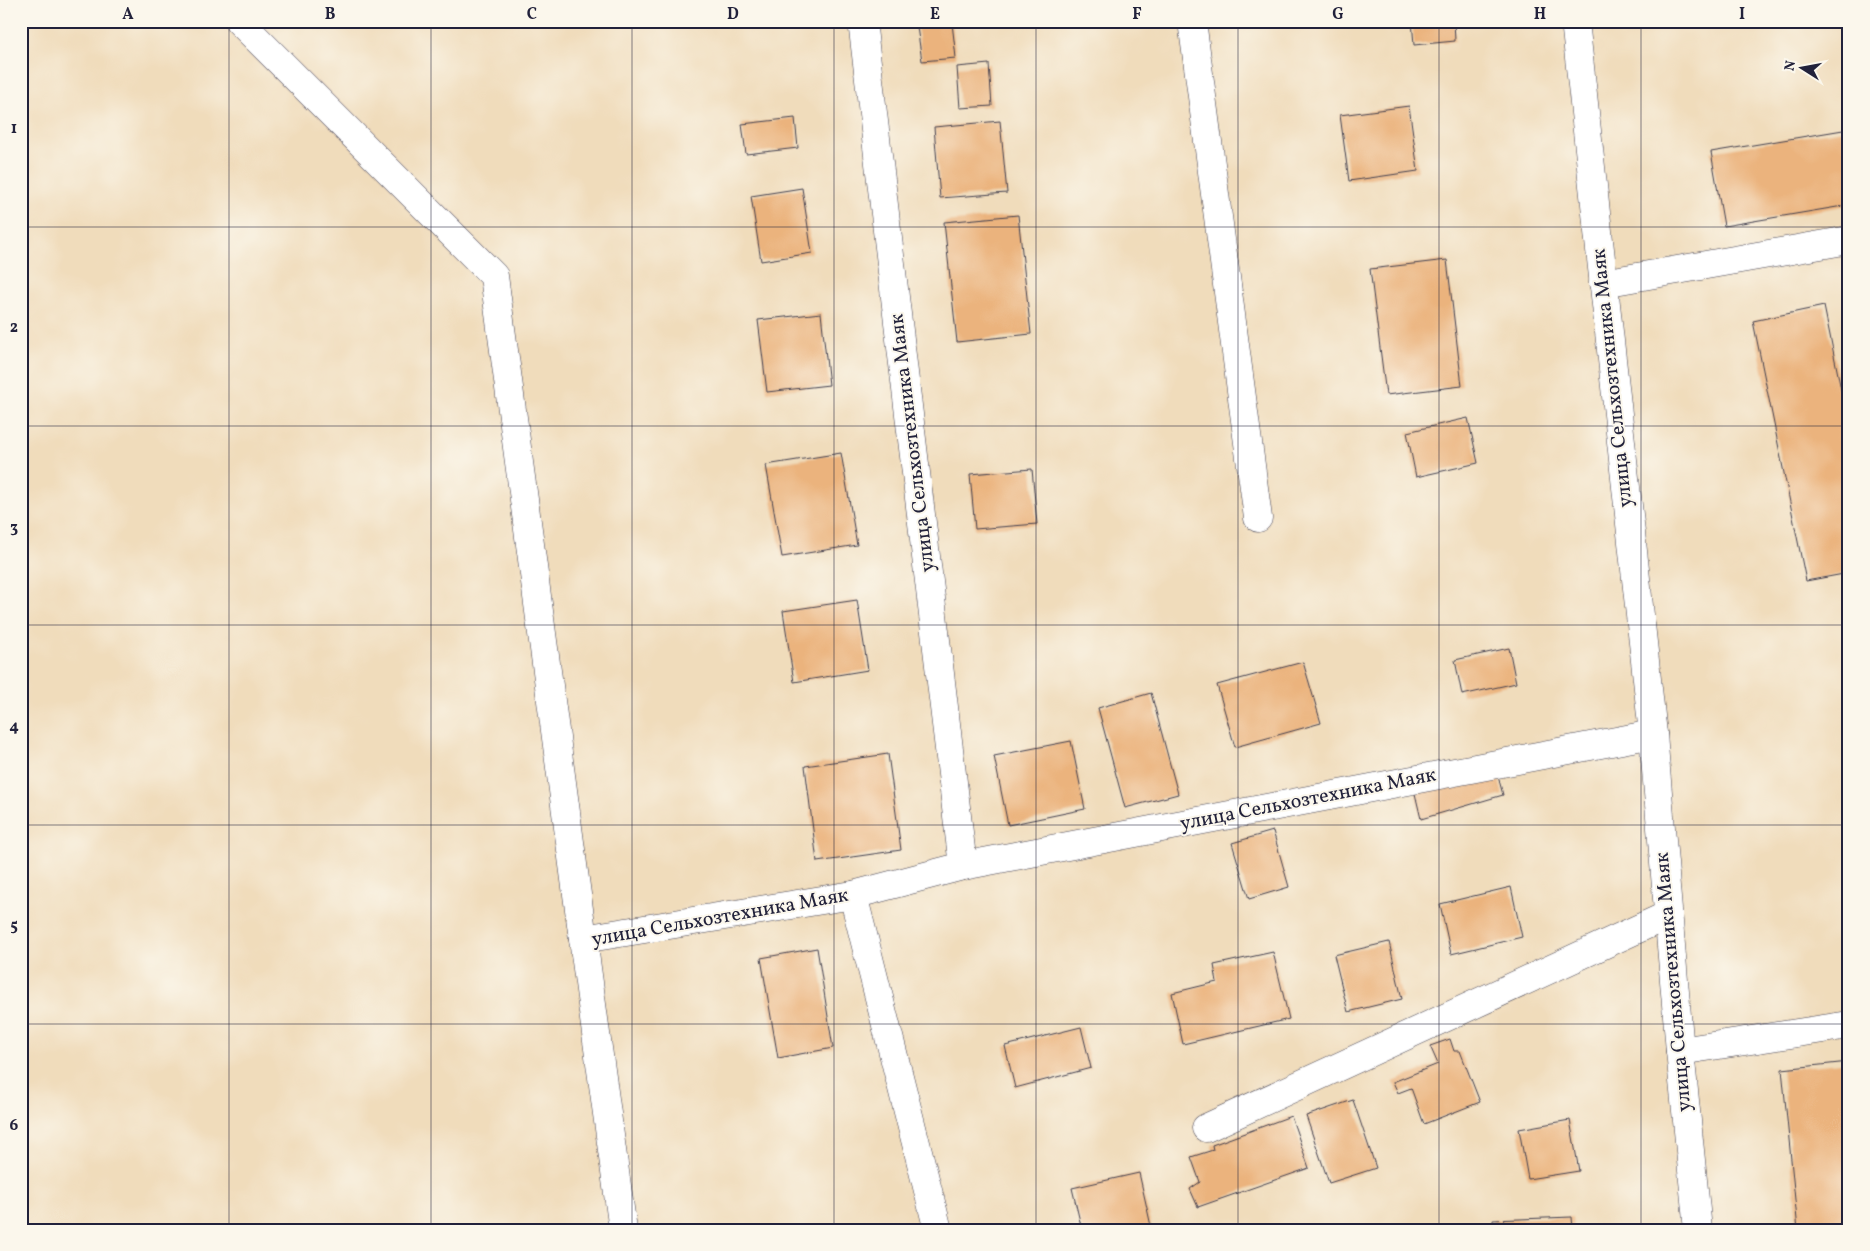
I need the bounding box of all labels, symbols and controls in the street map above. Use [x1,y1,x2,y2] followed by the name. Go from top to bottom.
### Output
[122,4,134,26] text: A
[325,4,336,26] text: B
[527,4,537,26] text: C
[727,4,739,26] text: D
[930,4,940,26] text: E
[1132,4,1142,26] text: F
[1332,4,1344,26] text: G
[1534,4,1546,26] text: H
[1739,4,1745,26] text: I
[1778,42,1828,92] north arrow
[1780,59,1801,73] text: N
[11,118,17,140] text: 1
[1585,247,1641,509] street label: улица Сельхозтехника Маяк
[883,312,943,574] street label: улица Сельхозтехника Маяк
[10,317,18,339] text: 2
[10,517,18,539] text: 3
[9,716,19,738] text: 4
[1178,761,1439,839] street label: улица Сельхозтехника Маяк
[1649,851,1699,1113] street label: улица Сельхозтехника Маяк
[589,882,851,954] street label: улица Сельхозтехника Маяк
[10,915,18,937] text: 5
[10,1115,19,1137] text: 6

